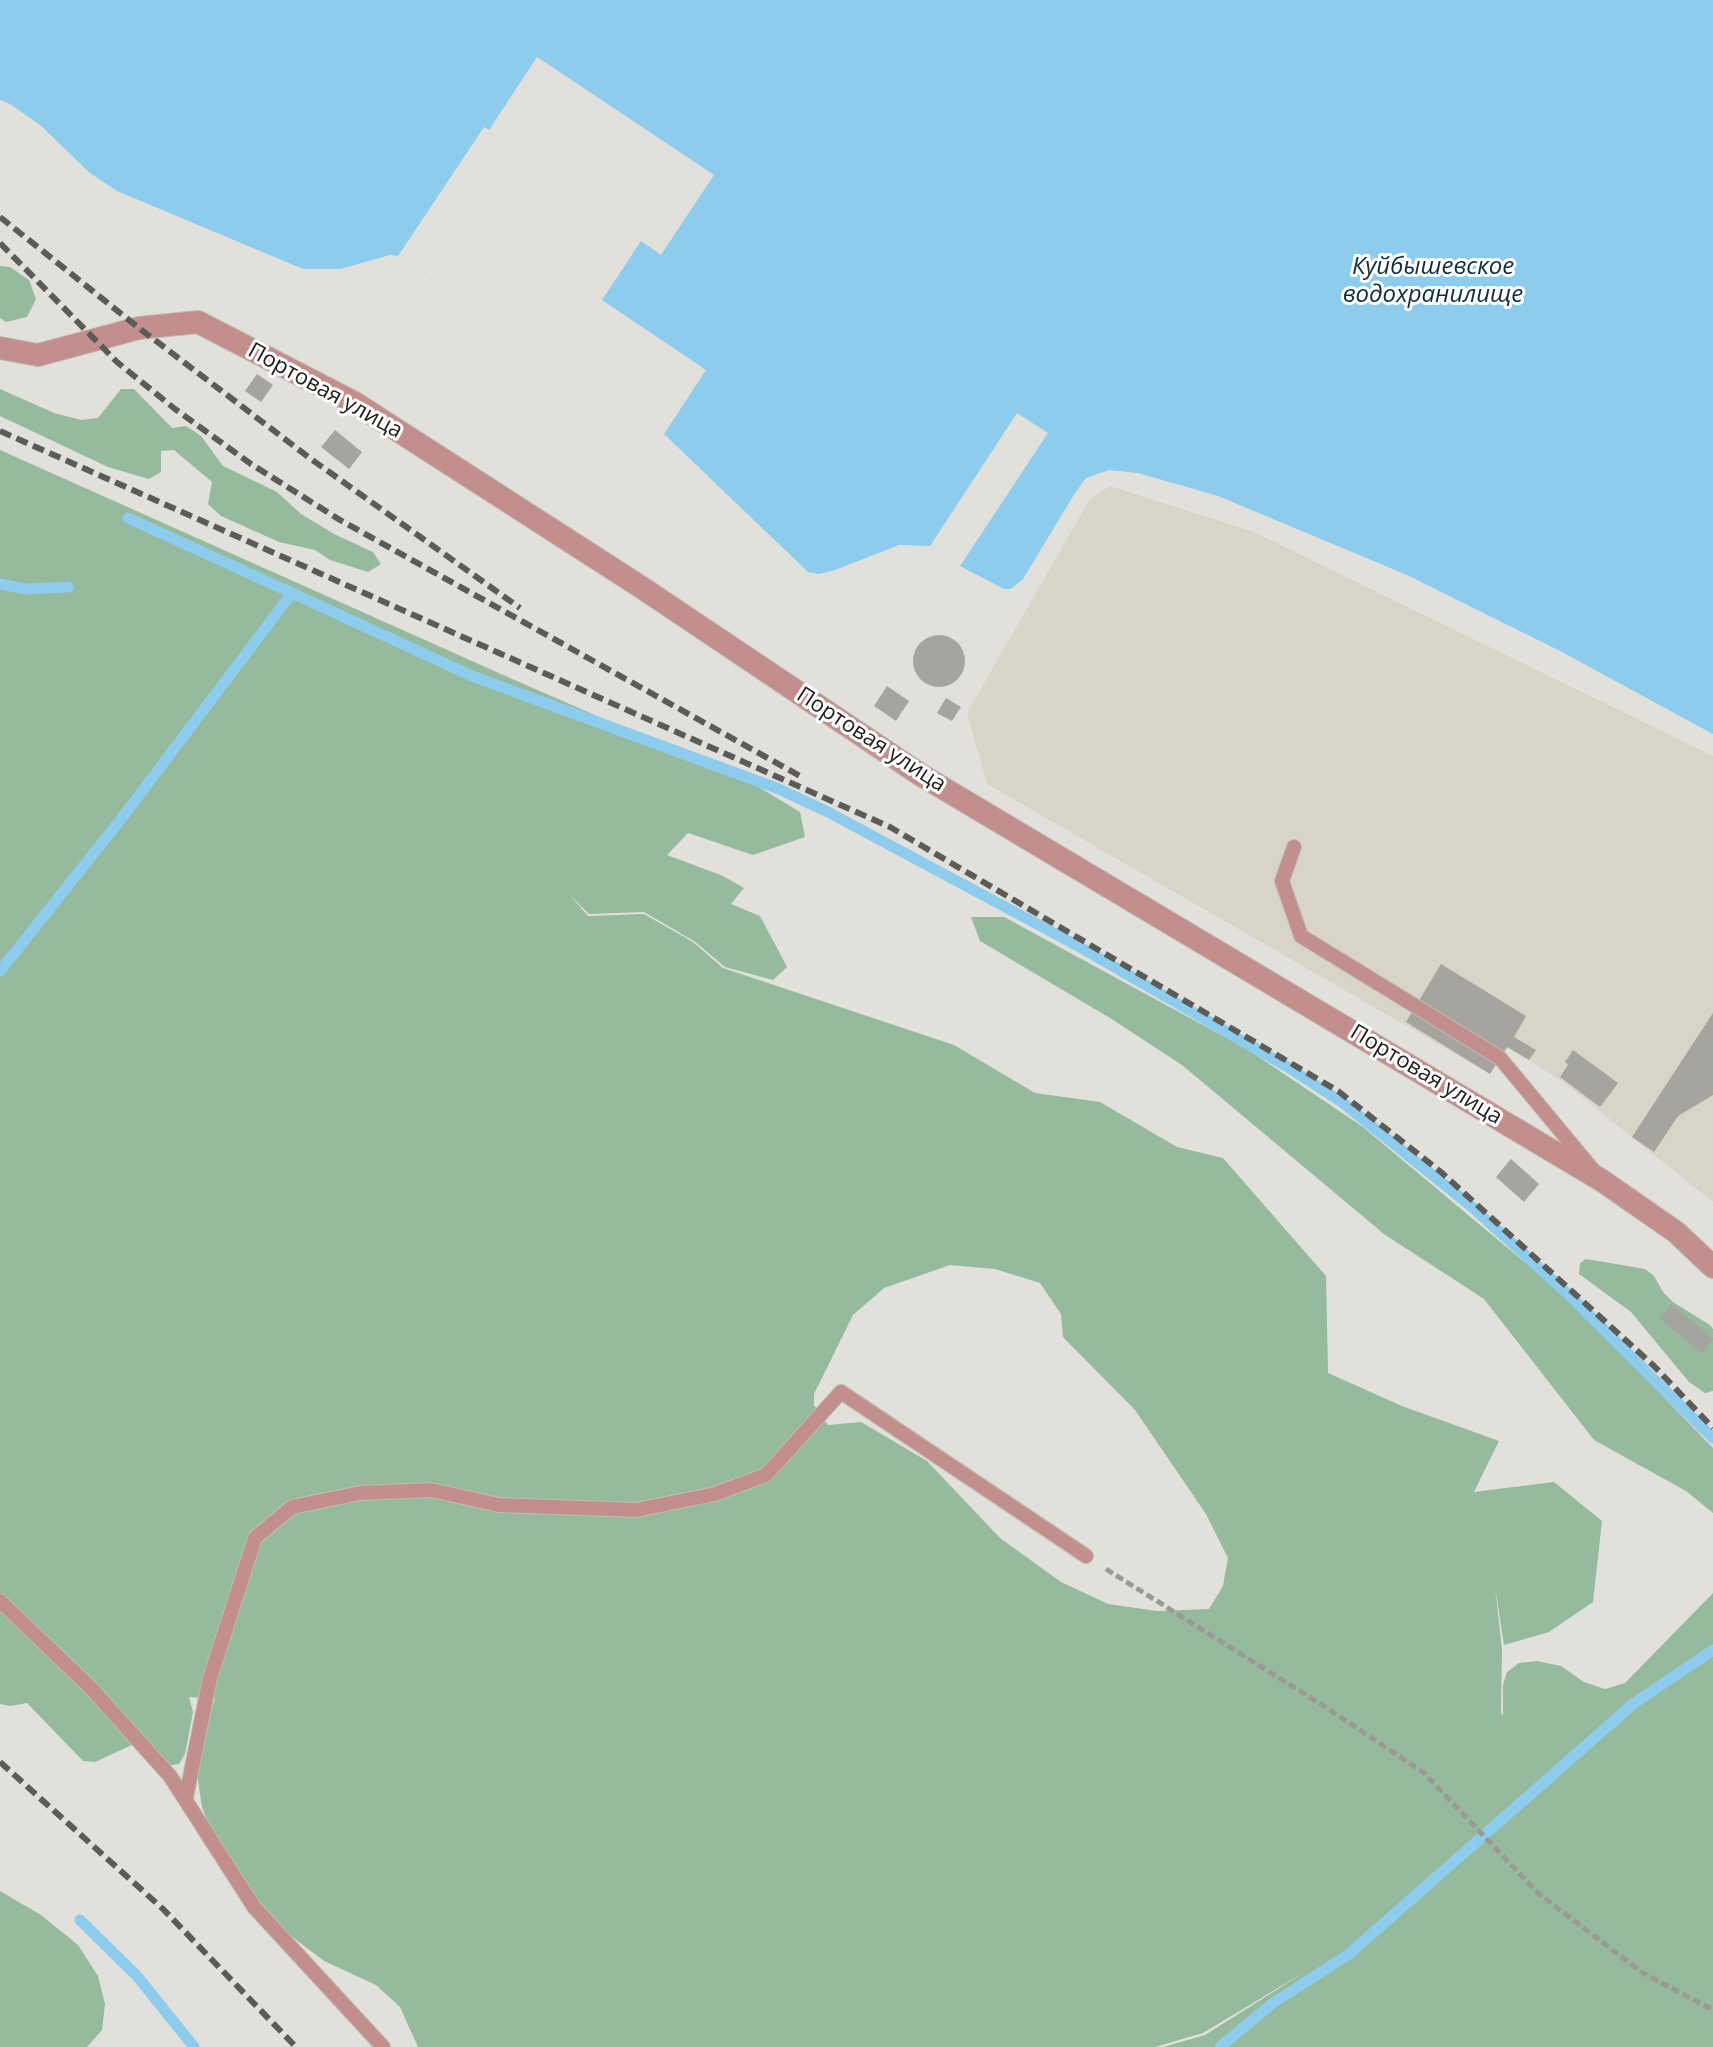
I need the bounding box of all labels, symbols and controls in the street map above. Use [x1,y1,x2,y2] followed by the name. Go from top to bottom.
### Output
[1343,253,1523,309] water label: Куйбышевское водохранилище
[243,338,407,444] street label: Портовая улица
[791,682,951,798] street label: Портовая улица
[1345,1019,1507,1131] street label: Портовая улица

